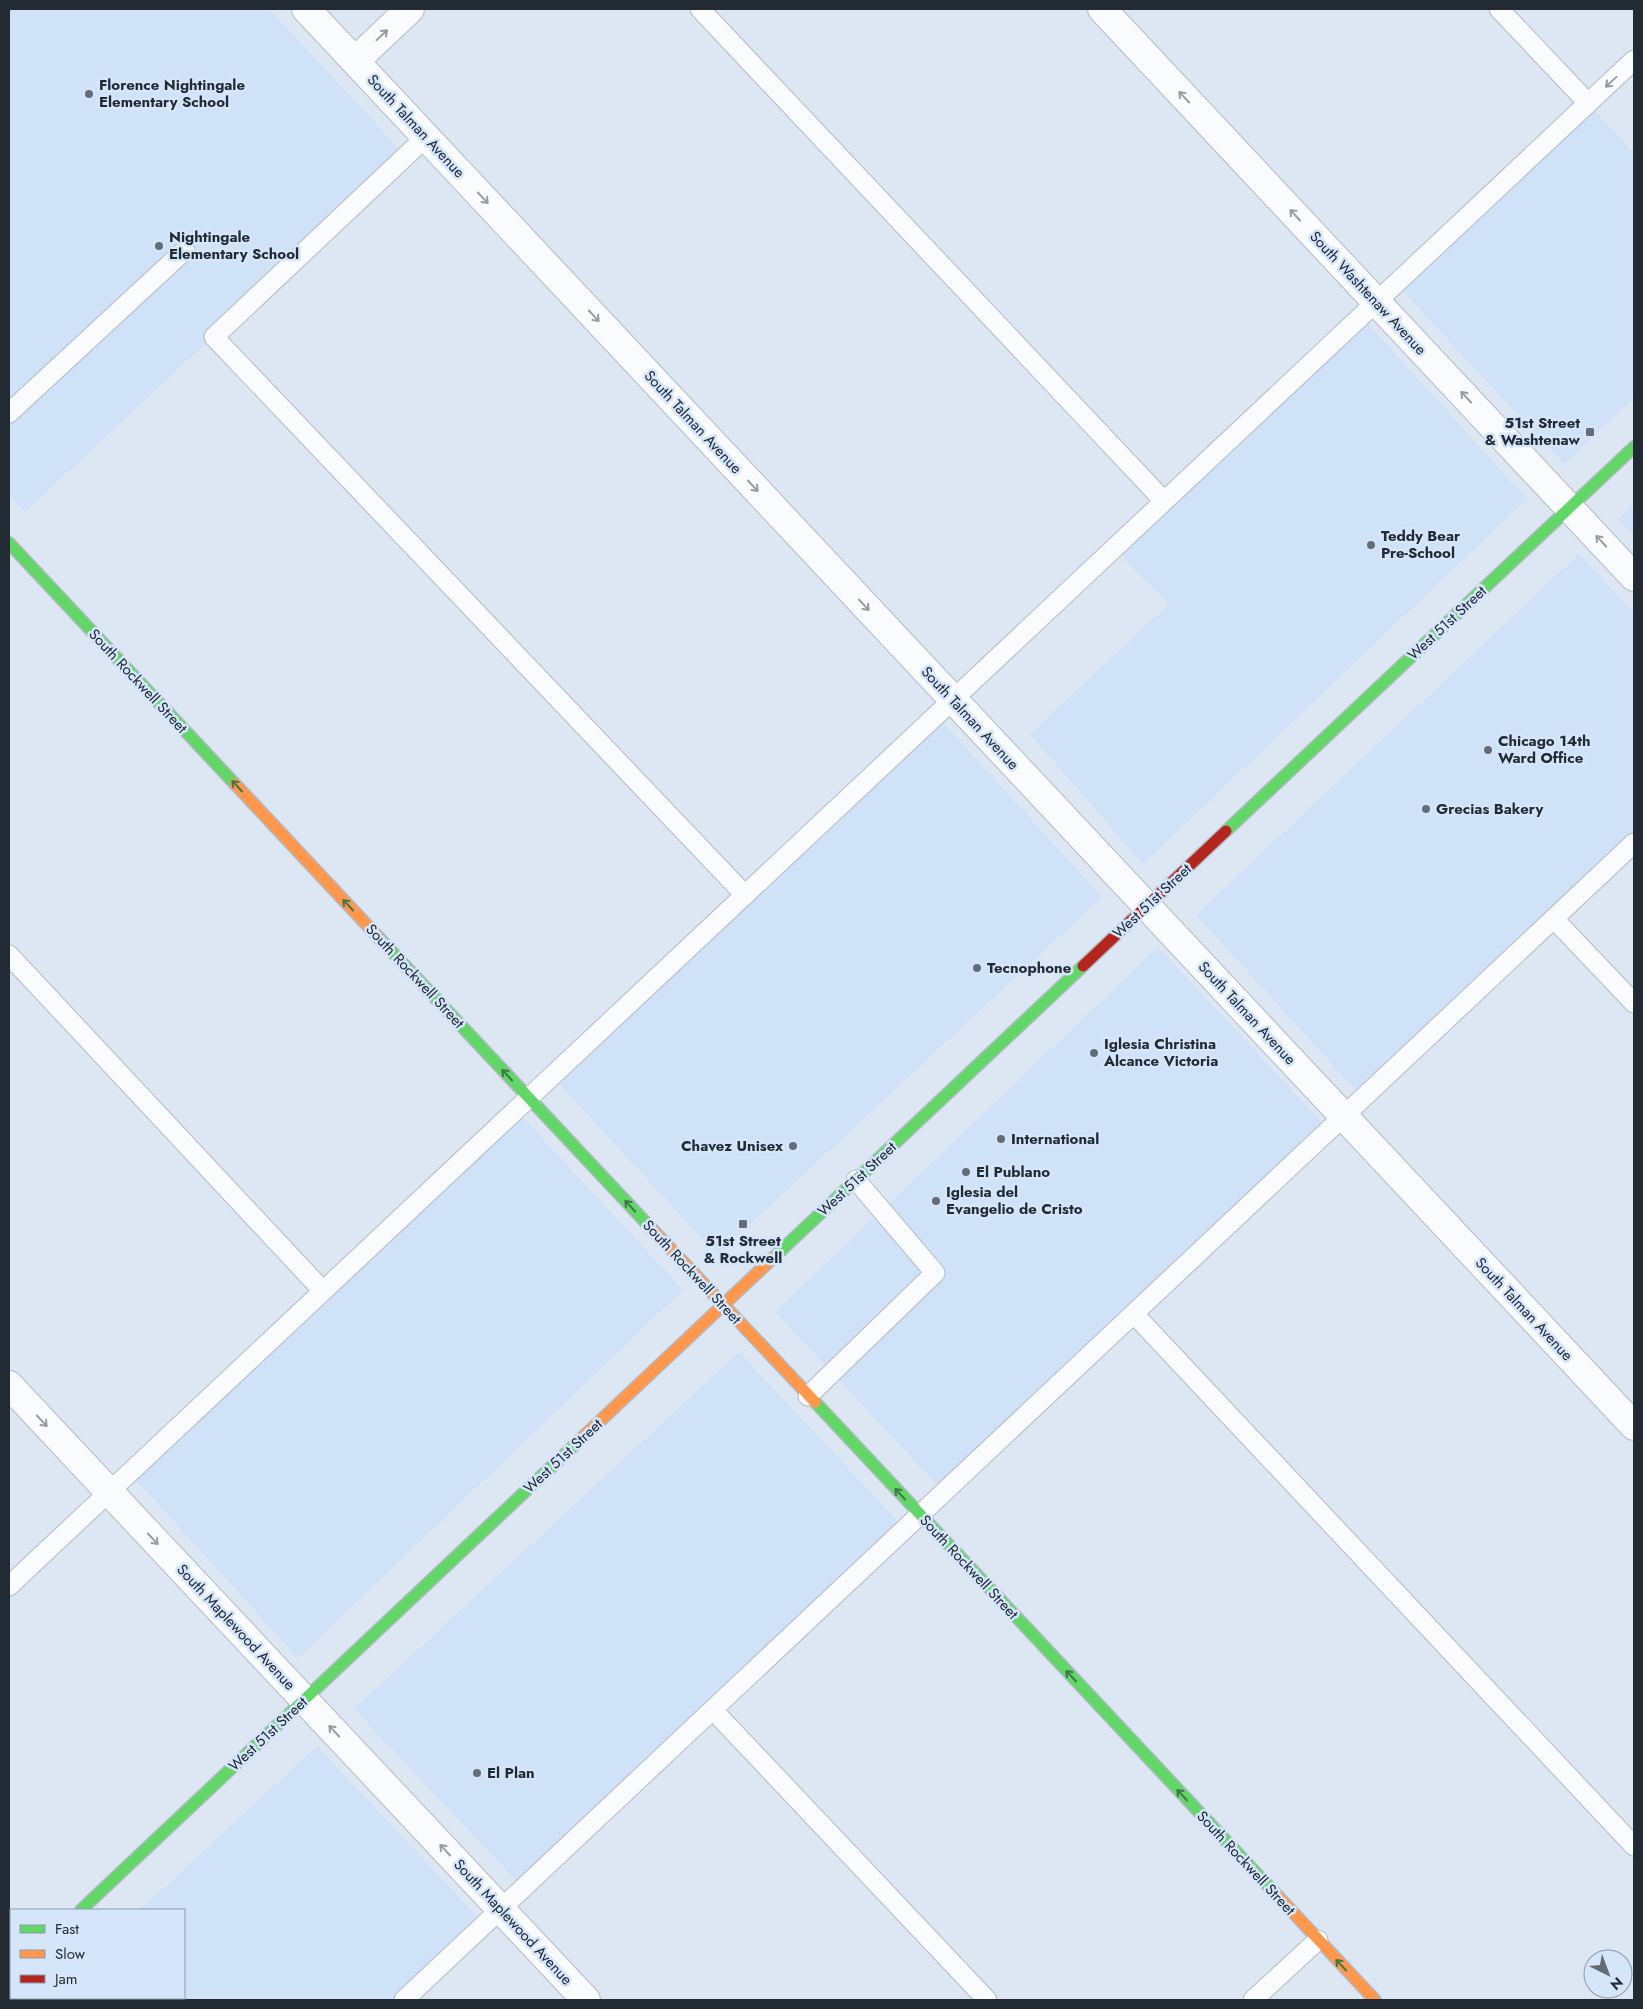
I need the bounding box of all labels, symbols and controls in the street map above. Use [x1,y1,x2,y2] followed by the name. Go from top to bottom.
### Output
[376,29,389,41] one-way arrow
[362,69,470,183] street label: South Talman Avenue
[99,74,245,113] place label: Florence Nightingale Elementary School
[1605,76,1617,88] one-way arrow
[83,88,95,100] marker: Florence Nightingale Elementary School
[1178,91,1190,103] one-way arrow
[477,191,489,204] one-way arrow
[1289,209,1301,222] one-way arrow
[169,226,299,265] place label: Nightingale Elementary School
[1305,226,1432,360] street label: South Washtenaw Avenue
[153,240,165,252] marker: Nightingale Elementary School
[588,310,600,323] one-way arrow
[639,365,747,479] street label: South Talman Avenue
[1460,391,1472,404] one-way arrow
[1485,412,1581,451] place label: 51st Street & Washtenaw
[1584,426,1596,438] marker: 51st Street & Washtenaw
[747,480,759,492] one-way arrow
[1381,525,1461,564] place label: Teddy Bear Pre-School
[1595,535,1607,548] one-way arrow
[1365,539,1377,551] marker: Teddy Bear Pre-School
[1403,580,1492,665] street label: West 51st Street
[858,598,870,611] one-way arrow
[84,624,193,738] street label: South Rockwell Street
[916,661,1024,775] street label: South Talman Avenue
[1498,730,1591,769] place label: Chicago 14th Ward Office
[1482,744,1494,756] marker: Chicago 14th Ward Office
[231,780,243,793] one-way arrow
[1436,798,1543,820] place label: Grecias Bakery
[1420,803,1432,815] marker: Grecias Bakery
[1108,858,1197,943] street label: West 51st Street
[342,899,354,911] one-way arrow
[361,919,470,1033] street label: South Rockwell Street
[1193,956,1301,1070] street label: South Talman Avenue
[987,957,1072,979] place label: Tecnophone
[971,962,983,974] marker: Tecnophone
[1103,1033,1218,1072] place label: Iglesia Christina Alcance Victoria
[1088,1047,1100,1059] marker: Iglesia Christina Alcance Victoria
[501,1068,513,1081] one-way arrow
[1011,1128,1099,1150] place label: International
[995,1133,1007,1145] marker: International
[681,1135,783,1157] place label: Chavez Unisex
[813,1136,902,1221] street label: West 51st Street
[787,1140,799,1152] marker: Chavez Unisex
[976,1161,1050,1183] place label: El Publano
[960,1166,972,1178] marker: El Publano
[946,1181,1083,1220] place label: Iglesia del Evangelio de Cristo
[930,1195,942,1207] marker: Iglesia del Evangelio de Cristo
[624,1199,636,1212] one-way arrow
[638,1215,747,1329] street label: South Rockwell Street
[737,1218,749,1230] marker: 51st Street & Rockwell
[704,1230,782,1269] place label: 51st Street & Rockwell
[1470,1252,1578,1366] street label: South Talman Avenue
[519,1413,608,1498] street label: West 51st Street
[36,1415,48,1427] one-way arrow
[894,1488,906,1500] one-way arrow
[915,1510,1024,1624] street label: South Rockwell Street
[147,1533,159,1546] one-way arrow
[172,1559,301,1695] street label: South Maplewood Avenue
[1065,1670,1077,1683] one-way arrow
[224,1691,313,1776] street label: West 51st Street
[328,1725,340,1738] one-way arrow
[487,1762,535,1784] place label: El Plan
[471,1767,483,1779] marker: El Plan
[1176,1789,1188,1801] one-way arrow
[1192,1806,1301,1920] street label: South Rockwell Street
[439,1843,451,1856] one-way arrow
[449,1854,578,1990] street label: South Maplewood Avenue
[10,1909,185,1999] legend
[55,1918,79,1940] text: Fast
[55,1943,86,1965] text: Slow
[1583,1949,1633,1999] north arrow
[1335,1958,1347,1971] one-way arrow
[53,1968,78,1990] text: Jam
[1606,1973,1628,1995] text: N

